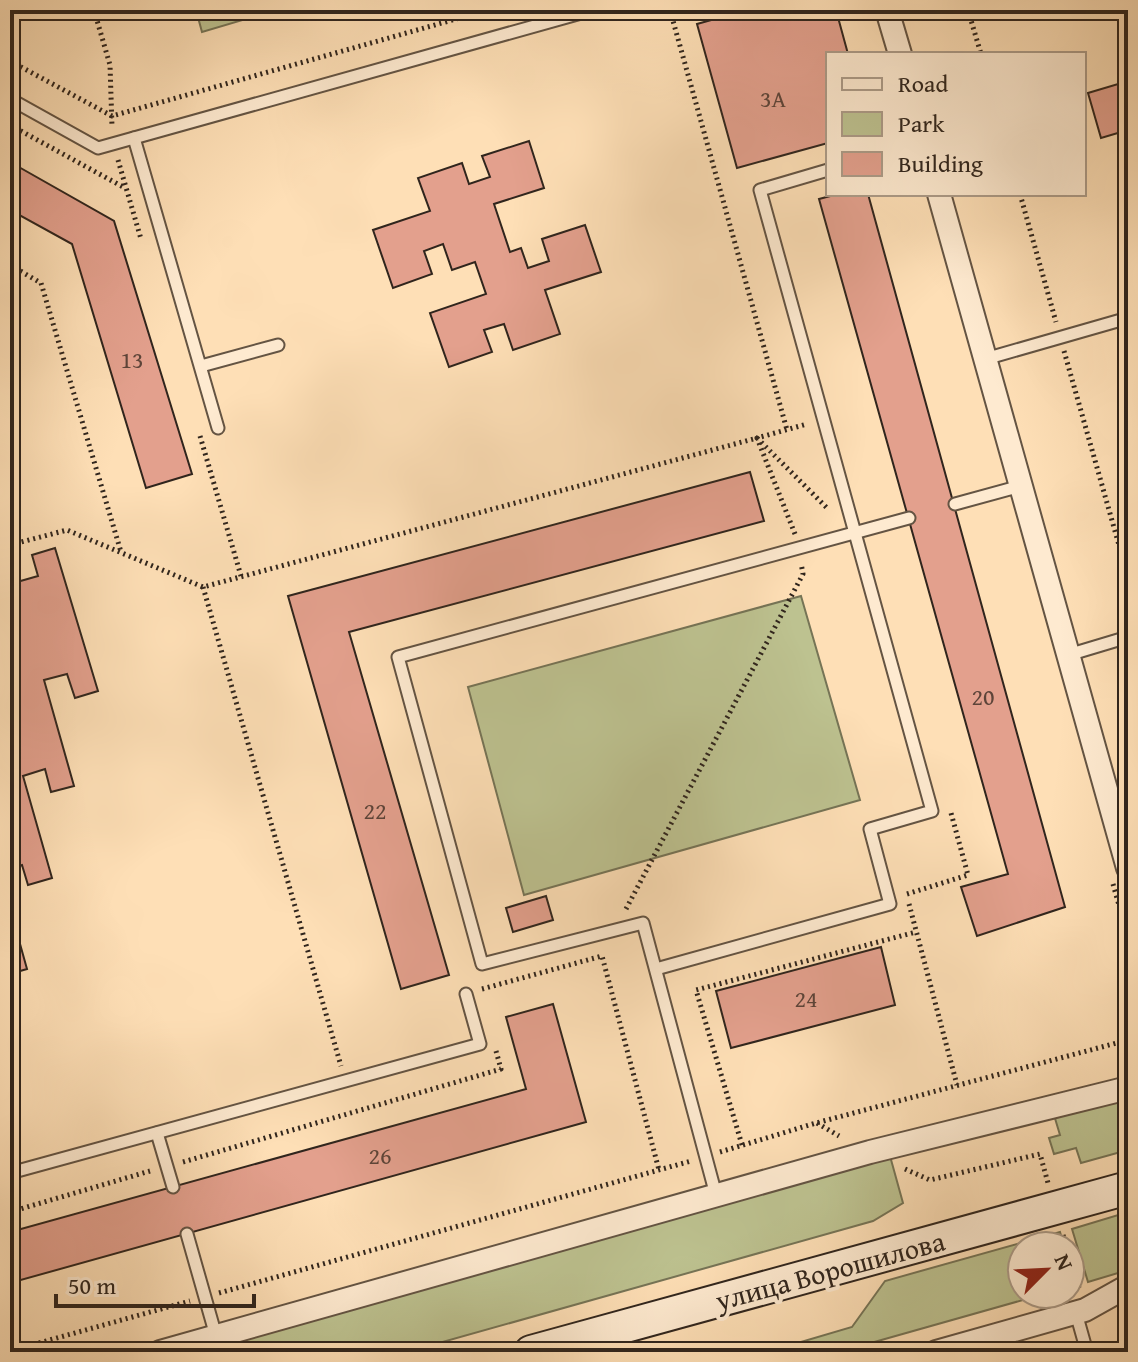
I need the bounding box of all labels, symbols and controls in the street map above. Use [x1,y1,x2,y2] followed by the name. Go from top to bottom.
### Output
[826,52,1086,196] legend
[898,66,948,101] text: Road
[760,81,787,116] house number: 3А
[898,106,945,141] text: Park
[898,146,983,181] text: Building
[120,342,144,377] house number: 13
[971,679,995,714] house number: 20
[363,793,387,828] house number: 22
[794,981,818,1016] house number: 24
[368,1138,392,1173] house number: 26
[710,1220,950,1321] street label: улица Ворошилова
[1006,1230,1086,1310] north arrow
[1047,1249,1082,1275] text: N
[56,1258,254,1308] scale bar
[68,1268,116,1303] text: 50 m

